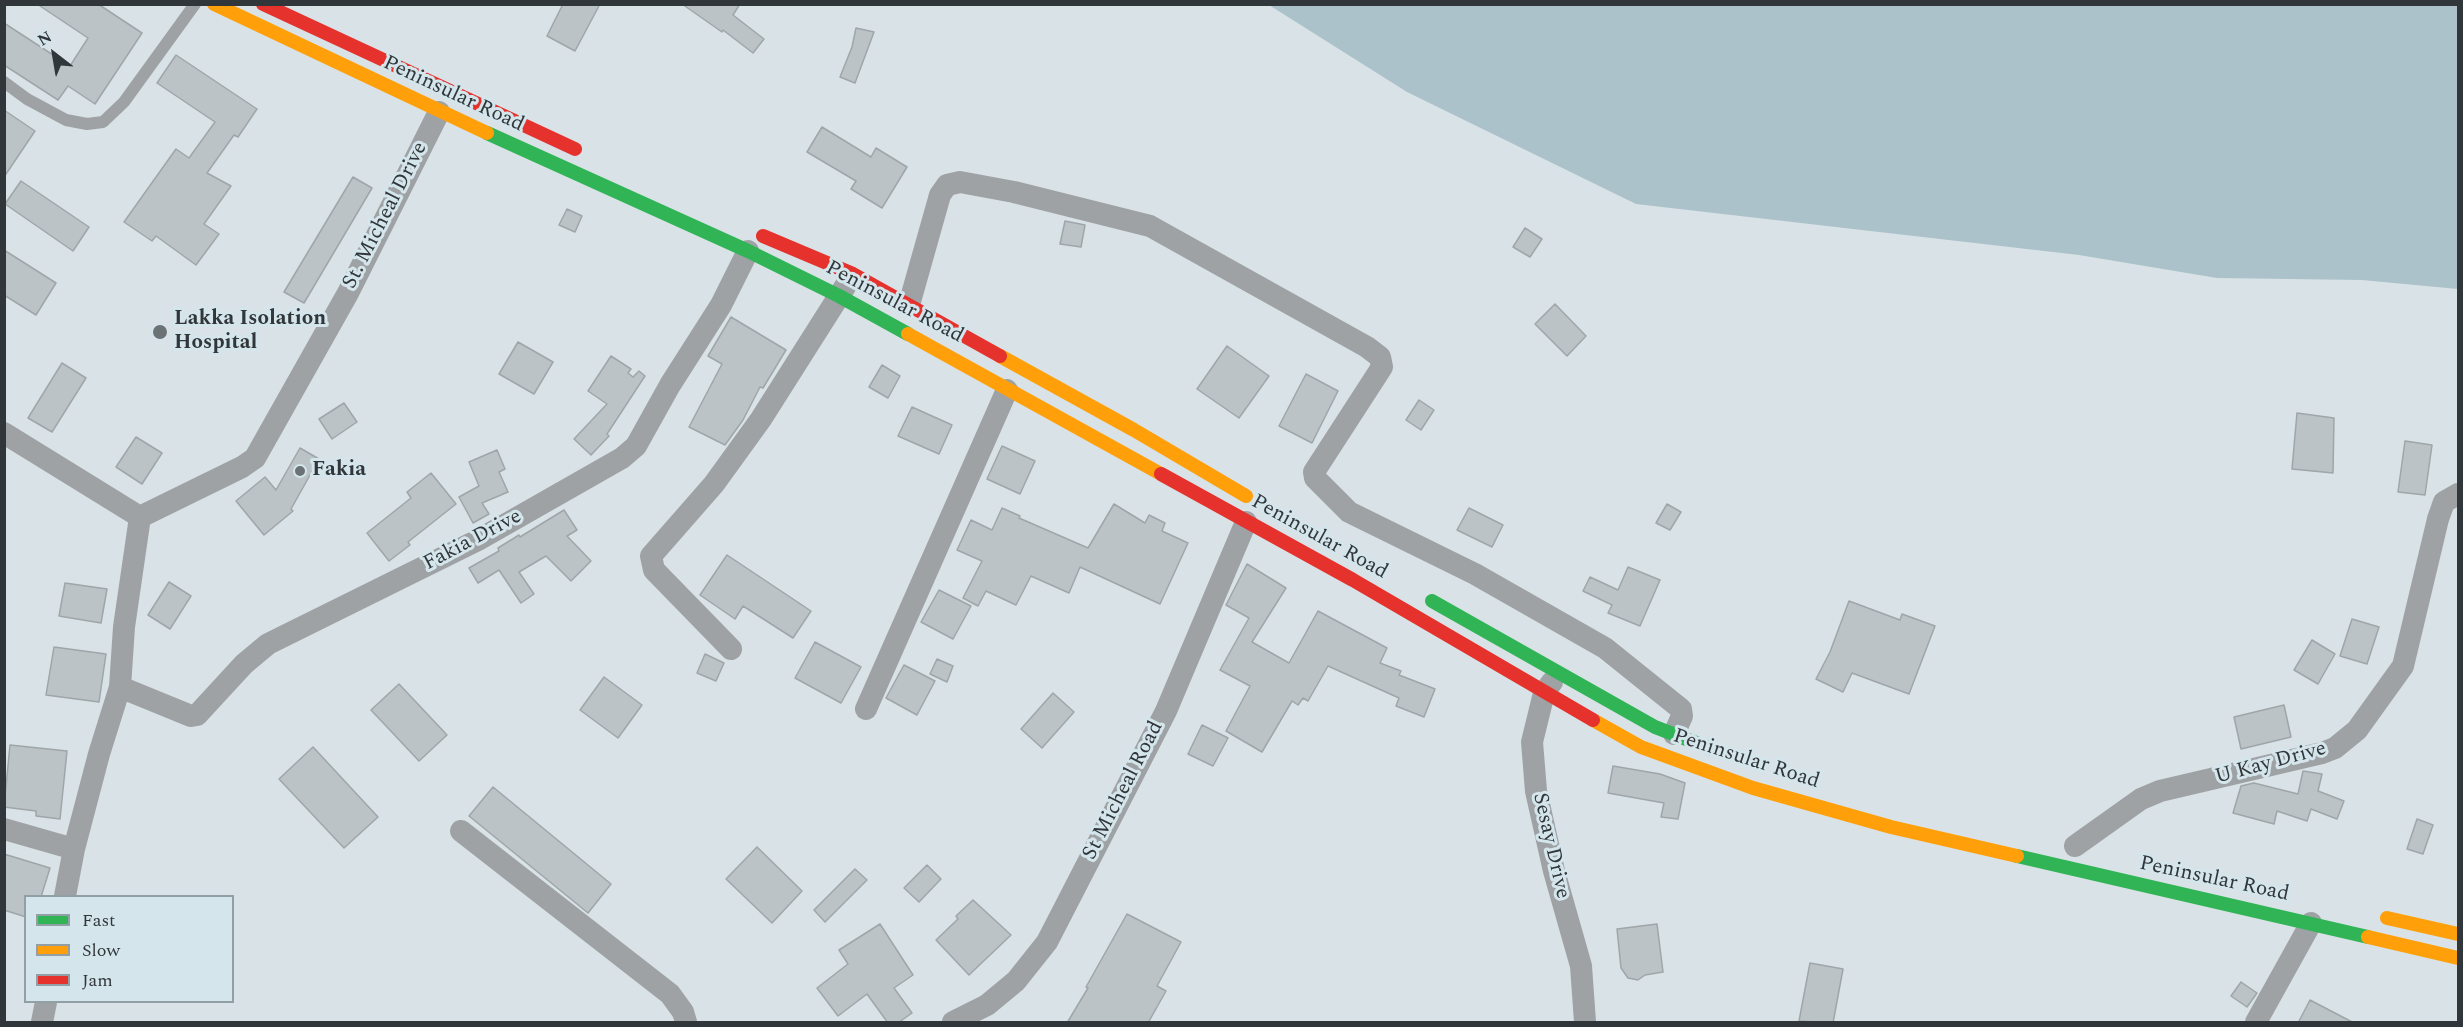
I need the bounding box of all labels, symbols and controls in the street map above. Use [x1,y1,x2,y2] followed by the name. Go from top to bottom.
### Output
[24,24,84,84] north arrow
[33,25,57,52] text: N
[379,51,527,139] street label: Peninsular Road
[338,138,434,294] street label: St. Micheal Drive
[821,256,967,350] street label: Peninsular Road
[174,307,326,357] place label: Lakka Isolation Hospital
[151,323,169,341] marker: Lakka Isolation Hospital
[312,458,366,484] place label: Fakia
[293,464,307,478] marker: Fakia
[1246,490,1392,586] street label: Peninsular Road
[420,505,526,577] street label: Fakia Drive
[1078,717,1170,865] street label: St Micheal Road
[1670,724,1822,796] street label: Peninsular Road
[2213,737,2329,791] street label: U Kay Drive
[1526,791,1574,901] street label: Sesay Drive
[2137,852,2291,908] street label: Peninsular Road
[24,895,234,1003] legend
[82,907,115,934] text: Fast
[82,937,120,964] text: Slow
[82,967,113,994] text: Jam

